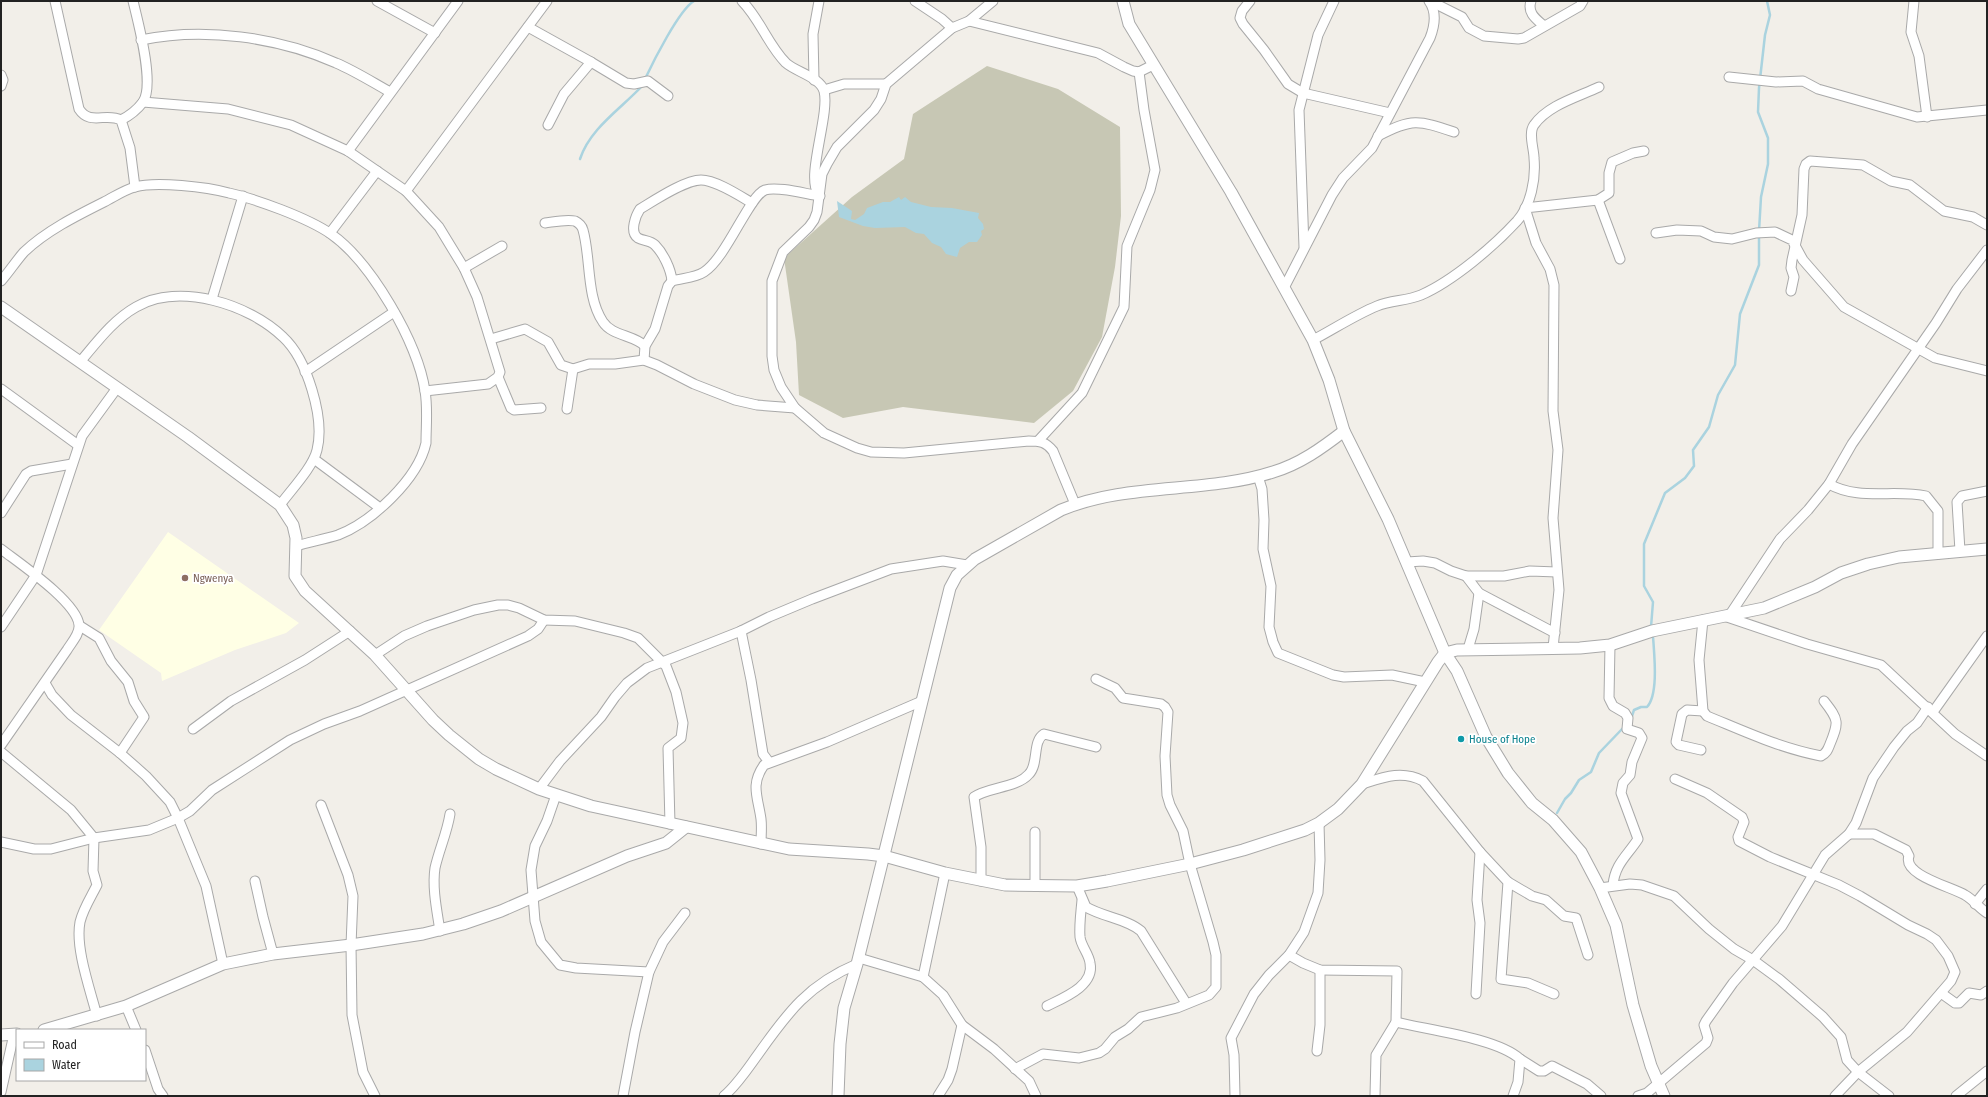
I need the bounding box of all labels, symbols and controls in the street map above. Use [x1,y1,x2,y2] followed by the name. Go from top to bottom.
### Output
[193,572,233,585] place label: Ngwenya
[180,573,190,583] marker: Ngwenya
[1469,733,1535,746] place label: House of Hope
[1456,734,1466,744] marker: House of Hope
[16,1029,146,1081] legend
[52,1038,77,1052] text: Road
[52,1058,81,1072] text: Water

